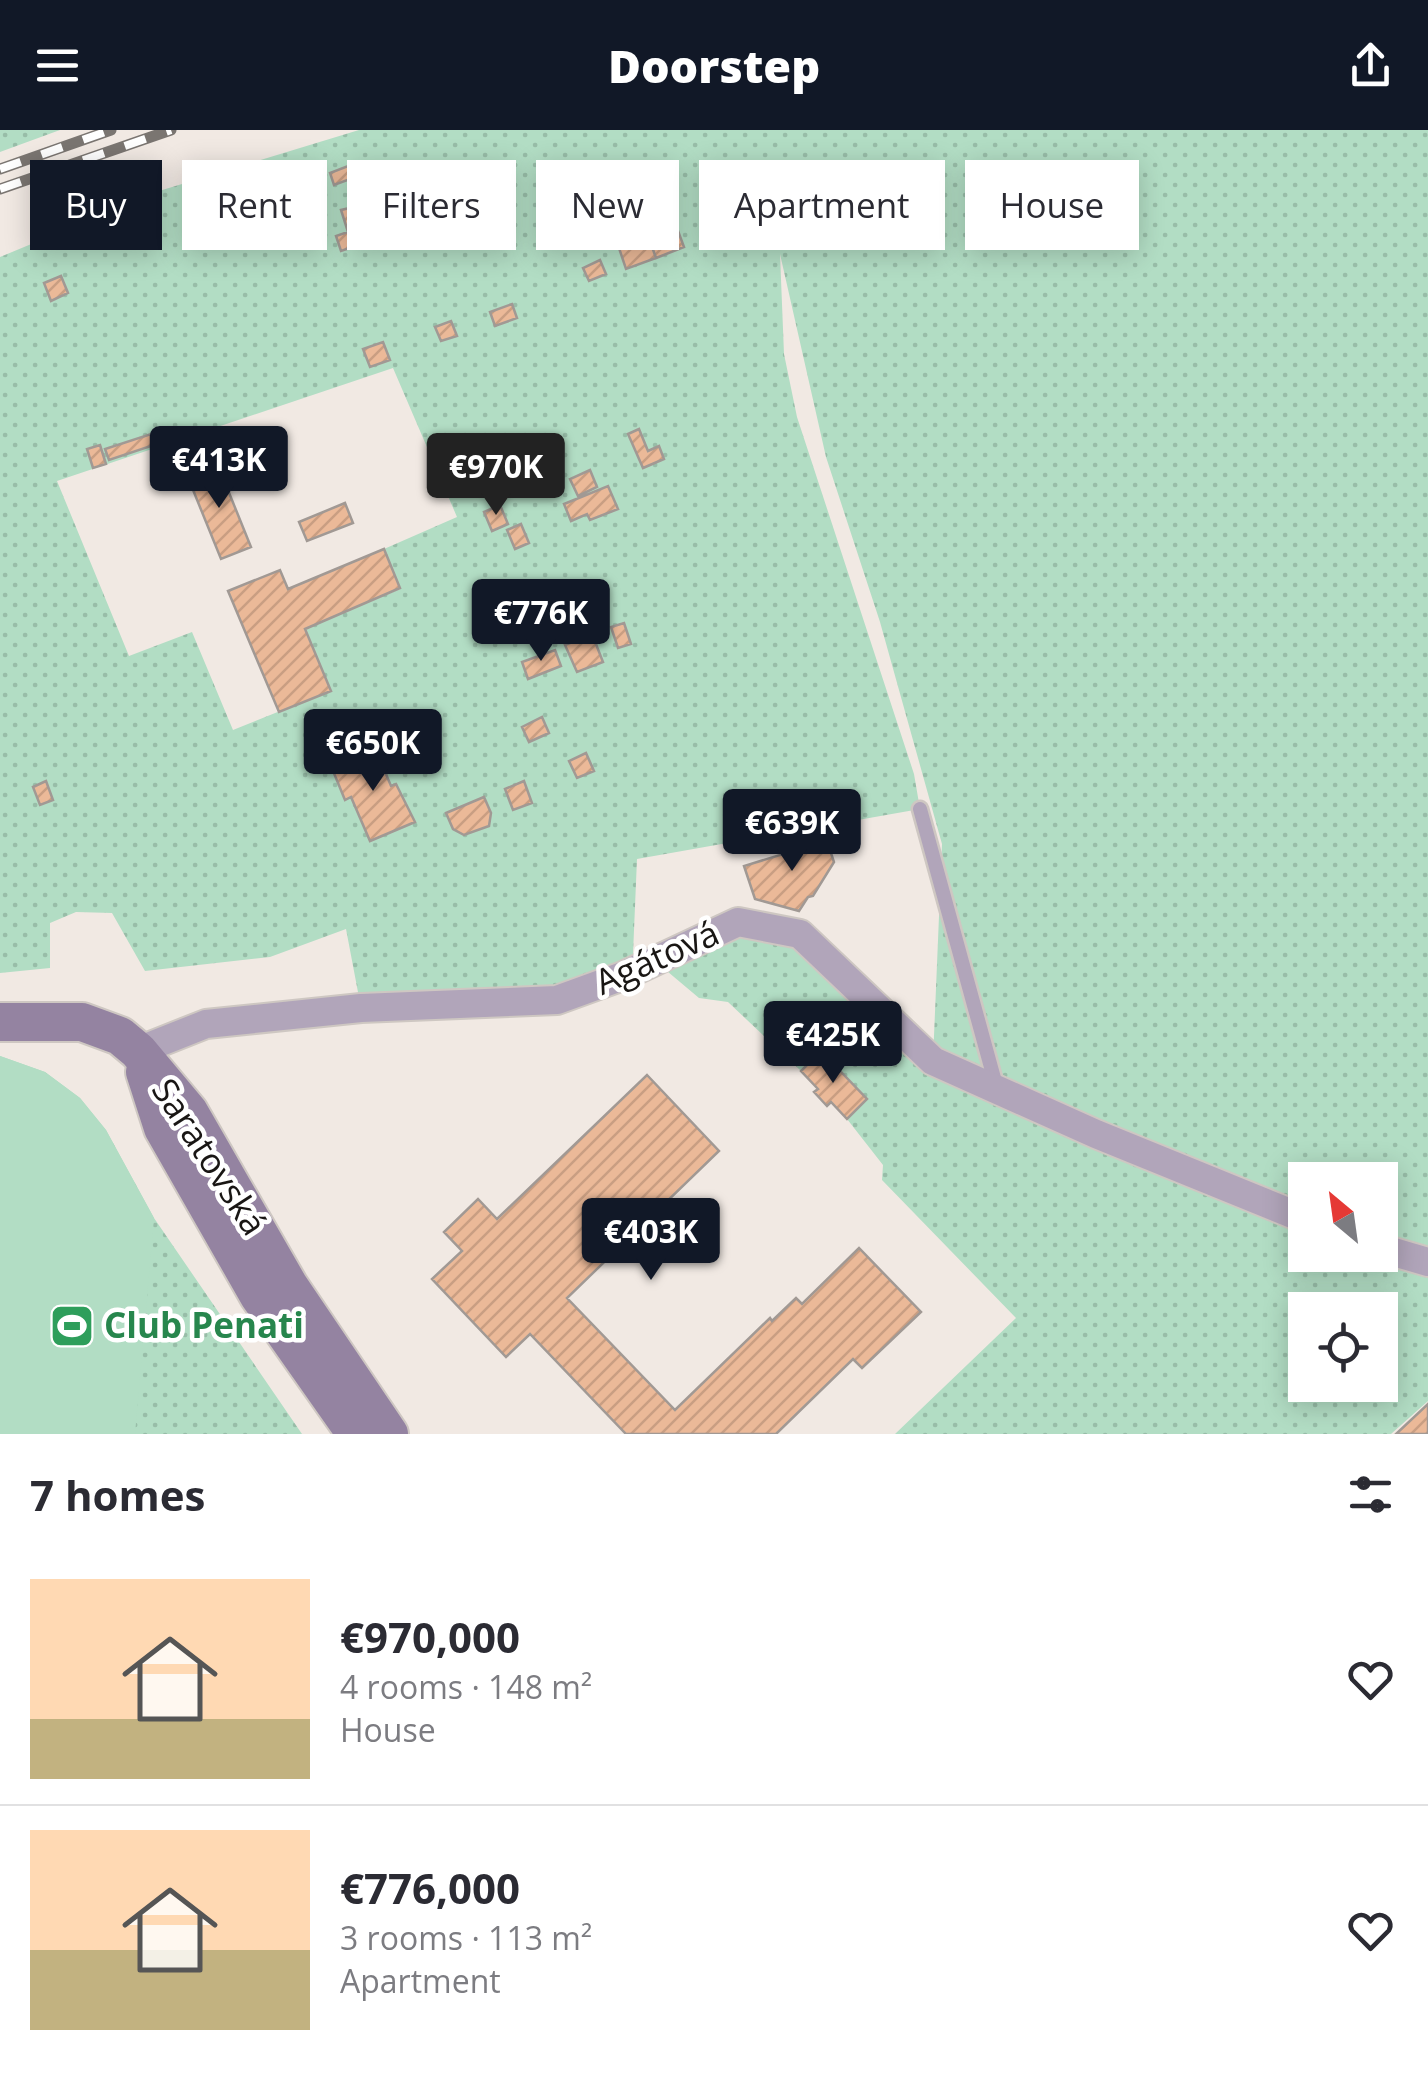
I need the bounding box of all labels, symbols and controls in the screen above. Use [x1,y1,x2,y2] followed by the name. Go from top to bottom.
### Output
[608,35,820,96] text: Doorstep
[30,38,85,93] icon: menu
[1343,38,1398,93] icon: share
[30,160,162,250] chip: Buy
[182,160,327,250] chip: Rent
[347,160,516,250] chip: Filters
[536,160,679,250] chip: New
[699,160,945,250] chip: Apartment
[965,160,1139,250] chip: House
[149,426,289,511] pin: €413K
[426,433,566,518] pin: €970K
[172,437,266,480] text: €413K
[449,444,543,487] text: €970K
[471,579,611,664] pin: €776K
[494,590,588,633] text: €776K
[303,709,443,794] pin: €650K
[326,720,420,763] text: €650K
[722,789,862,874] pin: €639K
[745,800,839,843] text: €639K
[587,909,726,1005] street label: Agátová
[763,1001,903,1086] pin: €425K
[786,1012,880,1055] text: €425K
[142,1069,278,1244] street label: Saratovská
[1288,1162,1398,1272] north arrow
[1288,1162,1398,1402] map controls
[581,1198,721,1283] pin: €403K
[604,1209,698,1252] text: €403K
[1288,1292,1398,1402] button: locate
[104,1301,304,1348] place label: Club Penati
[49,1303,95,1349] sports icon: Club Penati
[30,1466,205,1523] text: 7 homes
[1343,1467,1398,1522] icon: filters
[340,1608,520,1665] text: €970,000
[110,1619,230,1739] icon: home
[1343,1652,1398,1707] icon: heart
[340,1665,592,1708] text: 4 rooms · 148 m²
[340,1708,436,1751] text: House
[340,1859,520,1916] text: €776,000
[110,1870,230,1990] icon: home
[1343,1903,1398,1958] icon: heart
[340,1916,592,1959] text: 3 rooms · 113 m²
[340,1959,501,2002] text: Apartment

